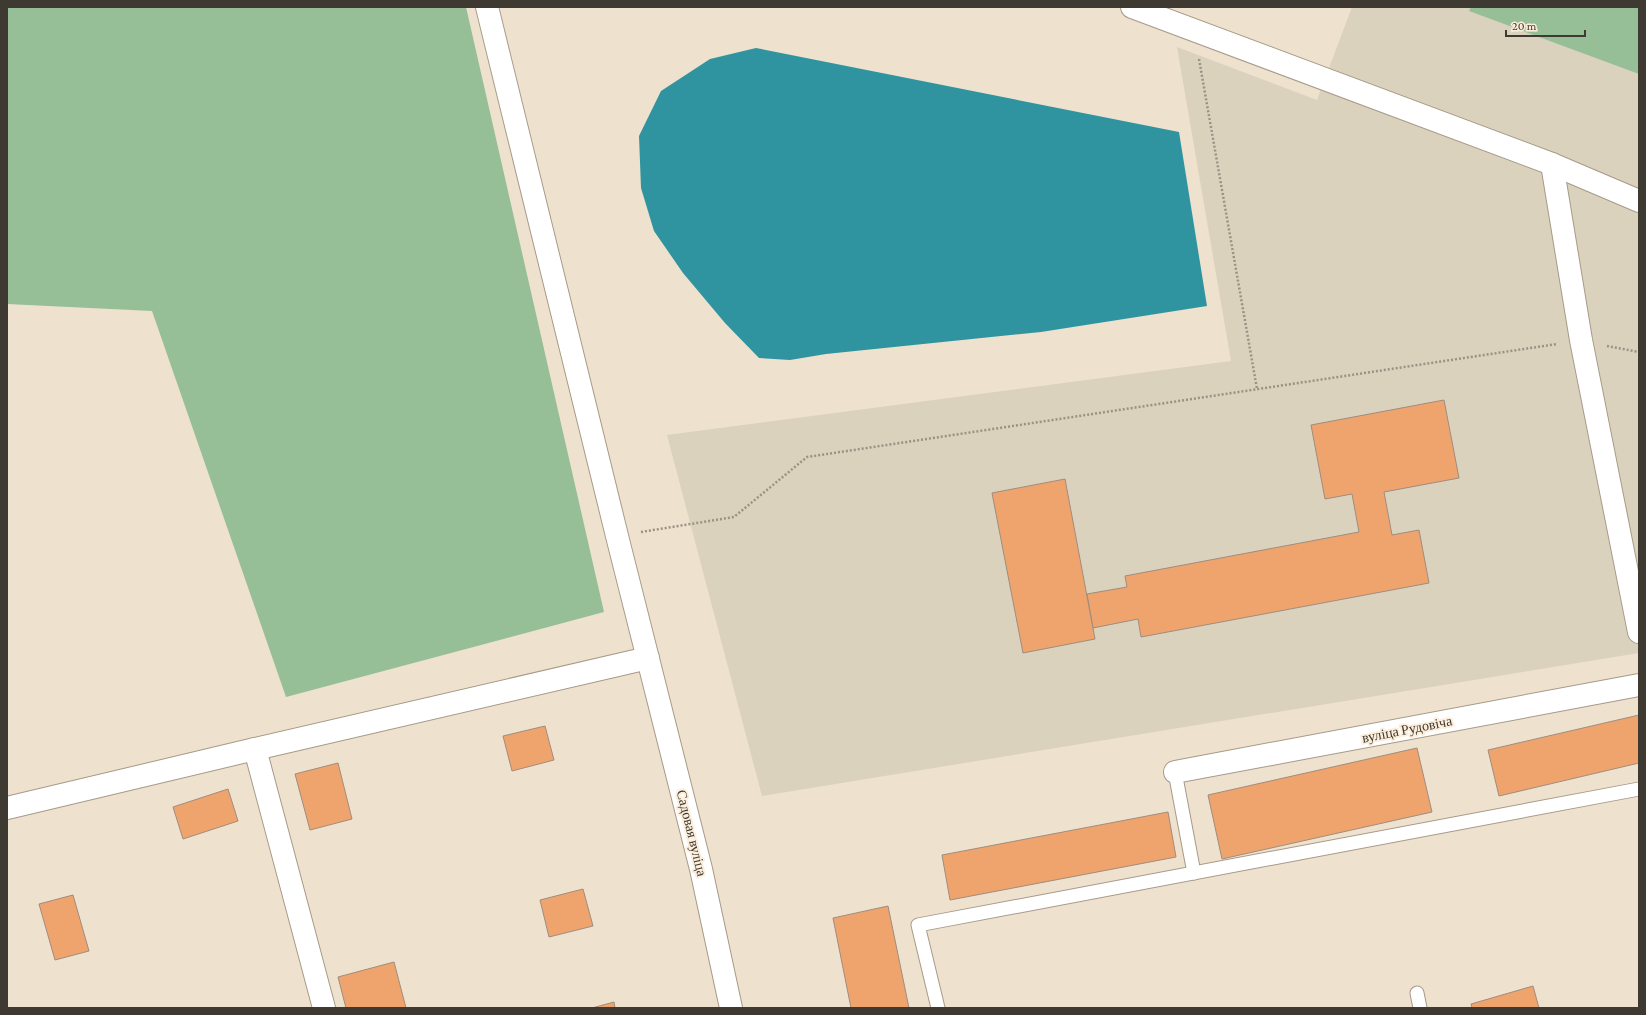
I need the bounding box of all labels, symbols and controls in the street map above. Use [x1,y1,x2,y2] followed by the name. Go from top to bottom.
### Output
[1506,12,1585,38] scale bar
[1512,19,1537,33] text: 20 m
[1361,712,1454,746] street label: вуліца Рудовіча
[674,788,711,879] street label: Садовая вуліца

